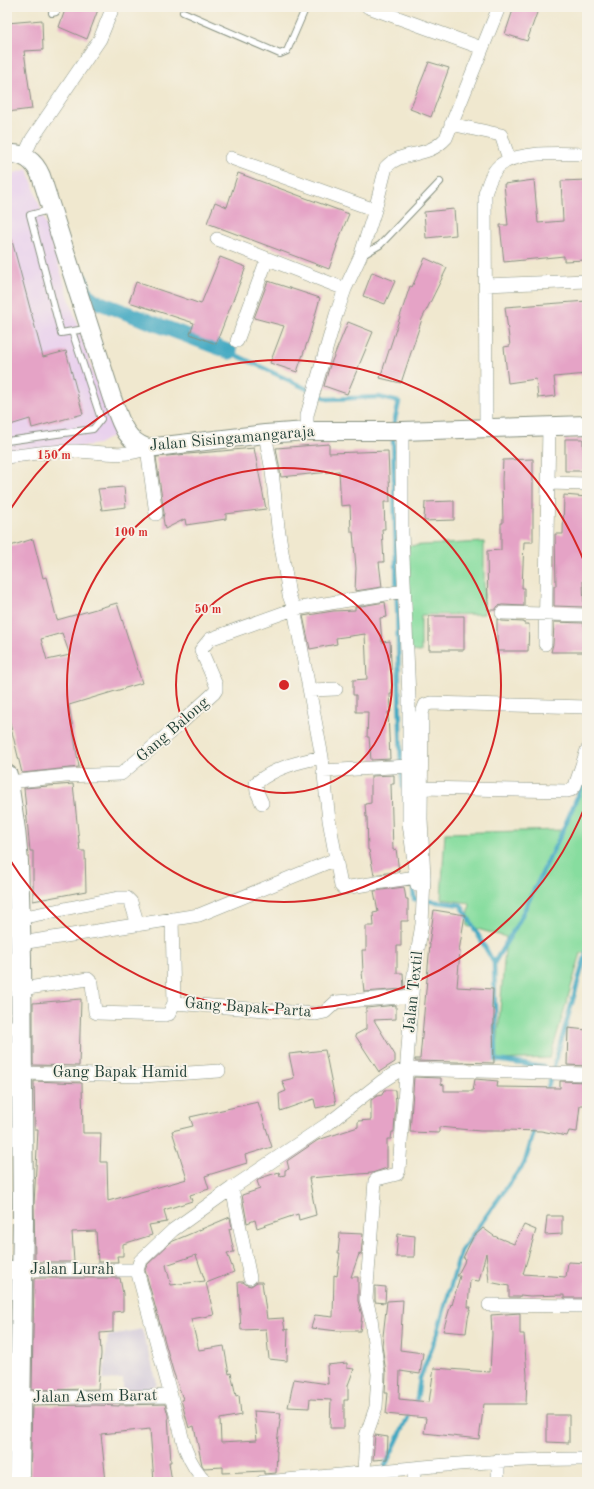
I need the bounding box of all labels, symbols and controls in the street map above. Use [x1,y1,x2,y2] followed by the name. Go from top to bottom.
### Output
[149,424,315,454] street label: Jalan Sisingamangaraja
[37,449,71,462] text: 150 m
[114,527,148,539] text: 100 m
[195,603,222,616] text: 50 m
[277,678,291,692] centre of rings
[134,694,212,765] street label: Gang Balong
[402,950,426,1034] street label: Jalan Textil
[184,996,312,1020] street label: Gang Bapak Parta
[52,1065,188,1081] street label: Gang Bapak Hamid
[30,1262,114,1278] street label: Jalan Lurah
[33,1388,158,1406] street label: Jalan Asem Barat

